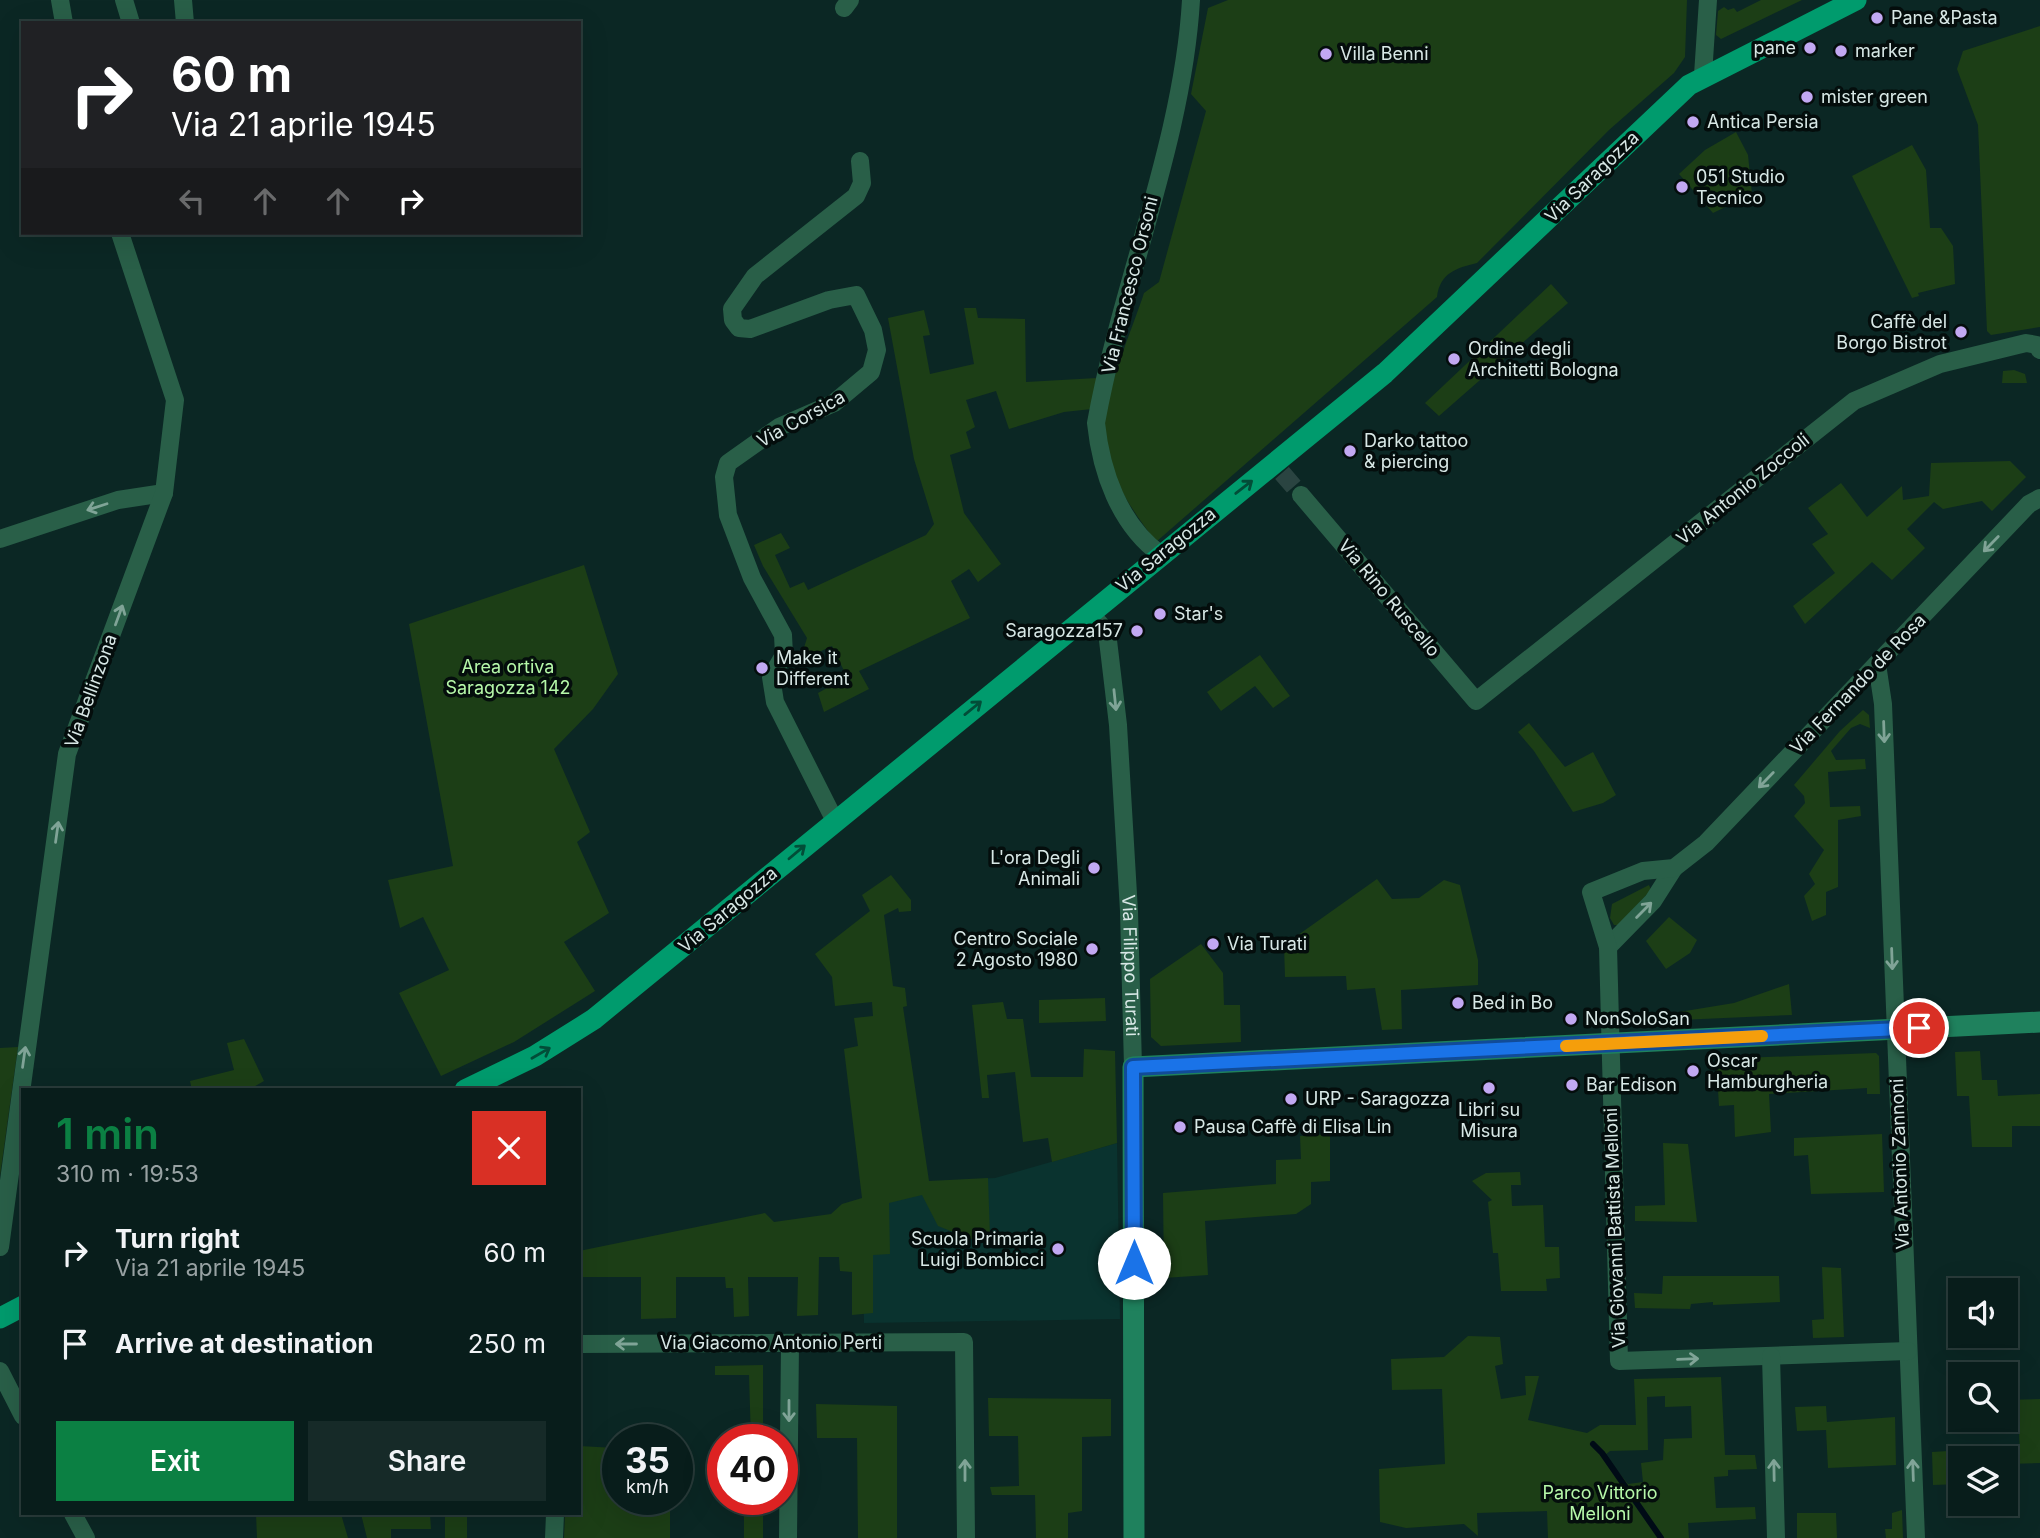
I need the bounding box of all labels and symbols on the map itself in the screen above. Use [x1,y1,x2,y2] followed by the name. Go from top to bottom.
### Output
[1891,7,1998,28] place label: Pane &Pasta
[1869,10,1885,26] marker: Pane &Pasta
[1754,37,1796,58] place label: pane
[1802,40,1818,56] marker: pane
[1855,40,1915,61] place label: marker
[1340,43,1429,64] place label: Villa Benni
[1833,43,1849,59] marker: marker
[1318,46,1334,62] marker: Villa Benni
[1821,86,1928,107] place label: mister green
[1799,89,1815,105] marker: mister green
[1707,111,1819,132] place label: Antica Persia
[1685,114,1701,130] marker: Antica Persia
[1540,127,1643,227] street label: Via Saragozza
[1696,166,1785,208] place label: 051 Studio Tecnico
[1674,179,1690,195] marker: 051 Studio Tecnico
[1097,194,1162,376] street label: Via Francesco Orsoni
[1836,311,1947,353] place label: Caffè del Borgo Bistrot
[1953,324,1969,340] marker: Caffè del Borgo Bistrot
[1468,338,1619,380] place label: Ordine degli Architetti Bologna
[1446,351,1462,367] marker: Ordine degli Architetti Bologna
[753,386,848,451] street label: Via Corsica
[1672,429,1813,549] street label: Via Antonio Zoccoli
[1364,430,1468,472] place label: Darko tattoo & piercing
[1342,443,1358,459] marker: Darko tattoo & piercing
[1235,479,1253,495] one-way arrow
[87,501,109,514] one-way arrow
[1112,503,1220,596] street label: Via Saragozza
[1334,535,1444,661] street label: Via Rino Ruscello
[1982,536,1999,553] one-way arrow
[1174,603,1223,624] place label: Star's
[113,604,126,626] one-way arrow
[1152,606,1168,622] marker: Star's
[1785,609,1930,758] street label: Via Fernando de Rosa
[1005,620,1123,641] place label: Saragozza157
[1129,623,1145,639] marker: Saragozza157
[60,631,121,750] street label: Via Bellinzona
[776,647,850,689] place label: Make it Different
[445,656,571,698] park label: Area ortiva Saragozza 142
[754,660,770,676] marker: Make it Different
[1109,688,1122,711] one-way arrow
[963,700,981,715] one-way arrow
[1877,720,1890,743] one-way arrow
[1758,771,1775,788] one-way arrow
[50,821,63,844] one-way arrow
[788,844,806,860] one-way arrow
[990,847,1080,889] place label: L'ora Degli Animali
[1086,860,1102,876] marker: L'ora Degli Animali
[674,862,781,957] street label: Via Saragozza
[1118,894,1143,1037] street label: Via Filippo Turati
[1636,902,1653,919] one-way arrow
[954,928,1078,970] place label: Centro Sociale 2 Agosto 1980
[1227,933,1307,954] place label: Via Turati
[1205,936,1221,952] marker: Via Turati
[1084,941,1100,957] marker: Centro Sociale 2 Agosto 1980
[1885,947,1899,970] one-way arrow
[1472,992,1553,1013] place label: Bed in Bo
[1450,995,1466,1011] marker: Bed in Bo
[1889,998,1949,1058] pin
[1585,1008,1690,1029] place label: NonSoloSan
[1563,1011,1579,1027] marker: NonSoloSan
[531,1045,551,1059] one-way arrow
[18,1047,31,1069] one-way arrow
[1707,1050,1828,1092] place label: Oscar Hamburgheria
[1685,1063,1701,1079] marker: Oscar Hamburgheria
[1586,1074,1677,1095] place label: Bar Edison
[1564,1077,1580,1093] marker: Bar Edison
[1886,1078,1913,1250] street label: Via Antonio Zannoni
[1481,1080,1497,1096] marker: Libri su Misura
[1305,1088,1450,1109] place label: URP - Saragozza
[1283,1091,1299,1107] marker: URP - Saragozza
[1458,1099,1520,1141] place label: Libri su Misura
[1600,1107,1629,1349] street label: Via Giovanni Battista Melloni
[1194,1116,1392,1137] place label: Pausa Caffè di Elisa Lin
[1172,1119,1188,1135] marker: Pausa Caffè di Elisa Lin
[1097,1226,1171,1300] position arrow
[911,1228,1044,1270] place label: Scuola Primaria Luigi Bombicci
[1050,1241,1066,1257] marker: Scuola Primaria Luigi Bombicci
[660,1332,882,1353] street label: Via Giacomo Antonio Perti
[615,1337,638,1351] one-way arrow
[1676,1352,1699,1365] one-way arrow
[782,1399,796,1422] one-way arrow
[707,1424,798,1515] speed limit sign: 40
[958,1459,972,1482] one-way arrow
[1768,1459,1781,1482] one-way arrow
[1907,1459,1920,1482] one-way arrow
[1542,1482,1658,1524] park label: Parco Vittorio Melloni

